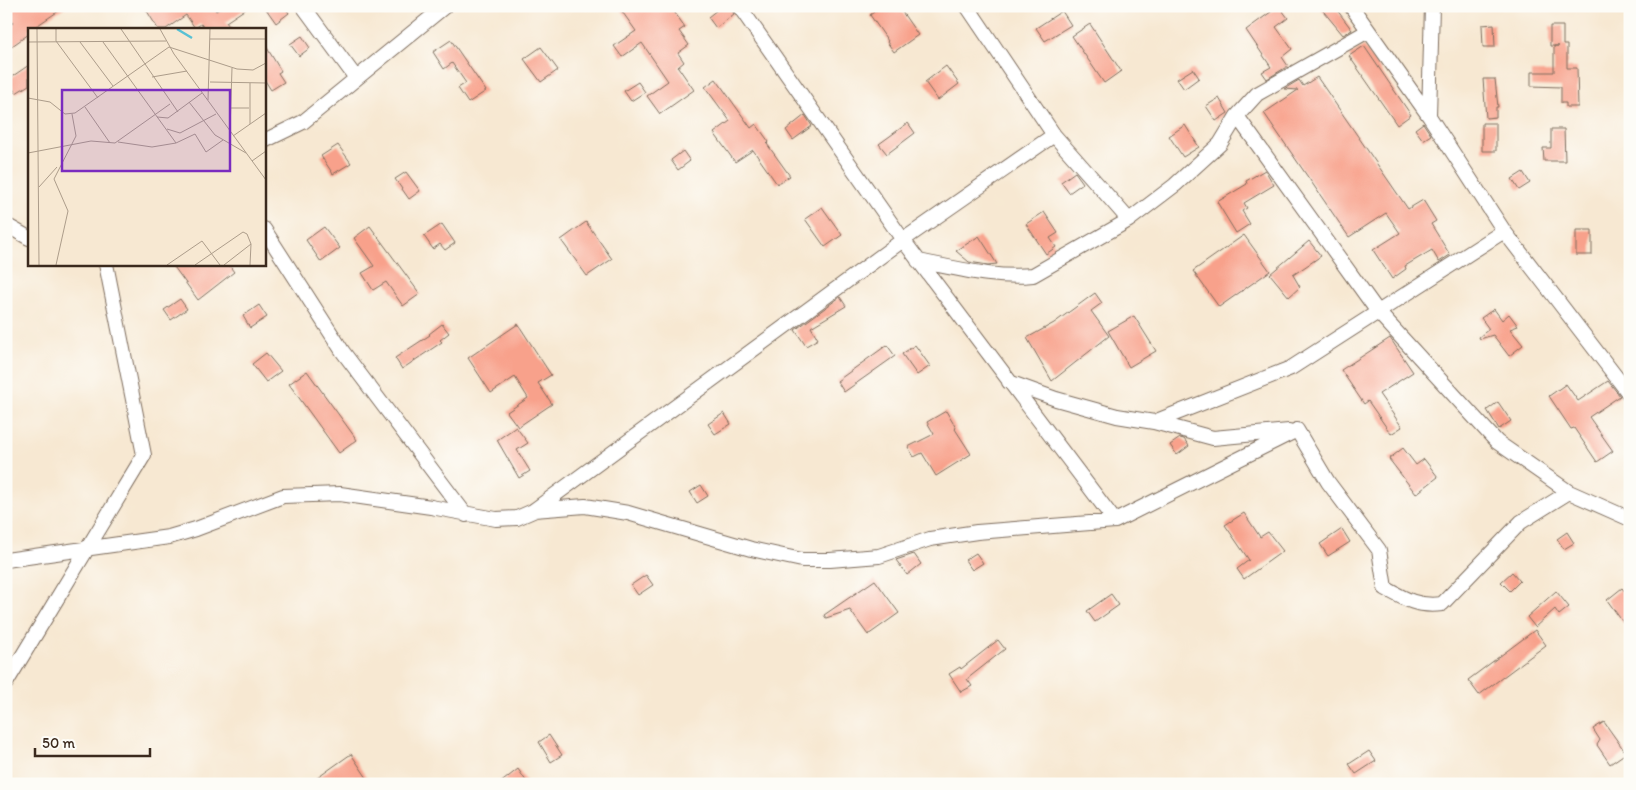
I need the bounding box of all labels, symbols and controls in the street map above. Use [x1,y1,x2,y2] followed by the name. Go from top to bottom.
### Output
[28,28,265,265] inset map
[35,725,150,757] scale bar
[42,734,75,752] text: 50 m

